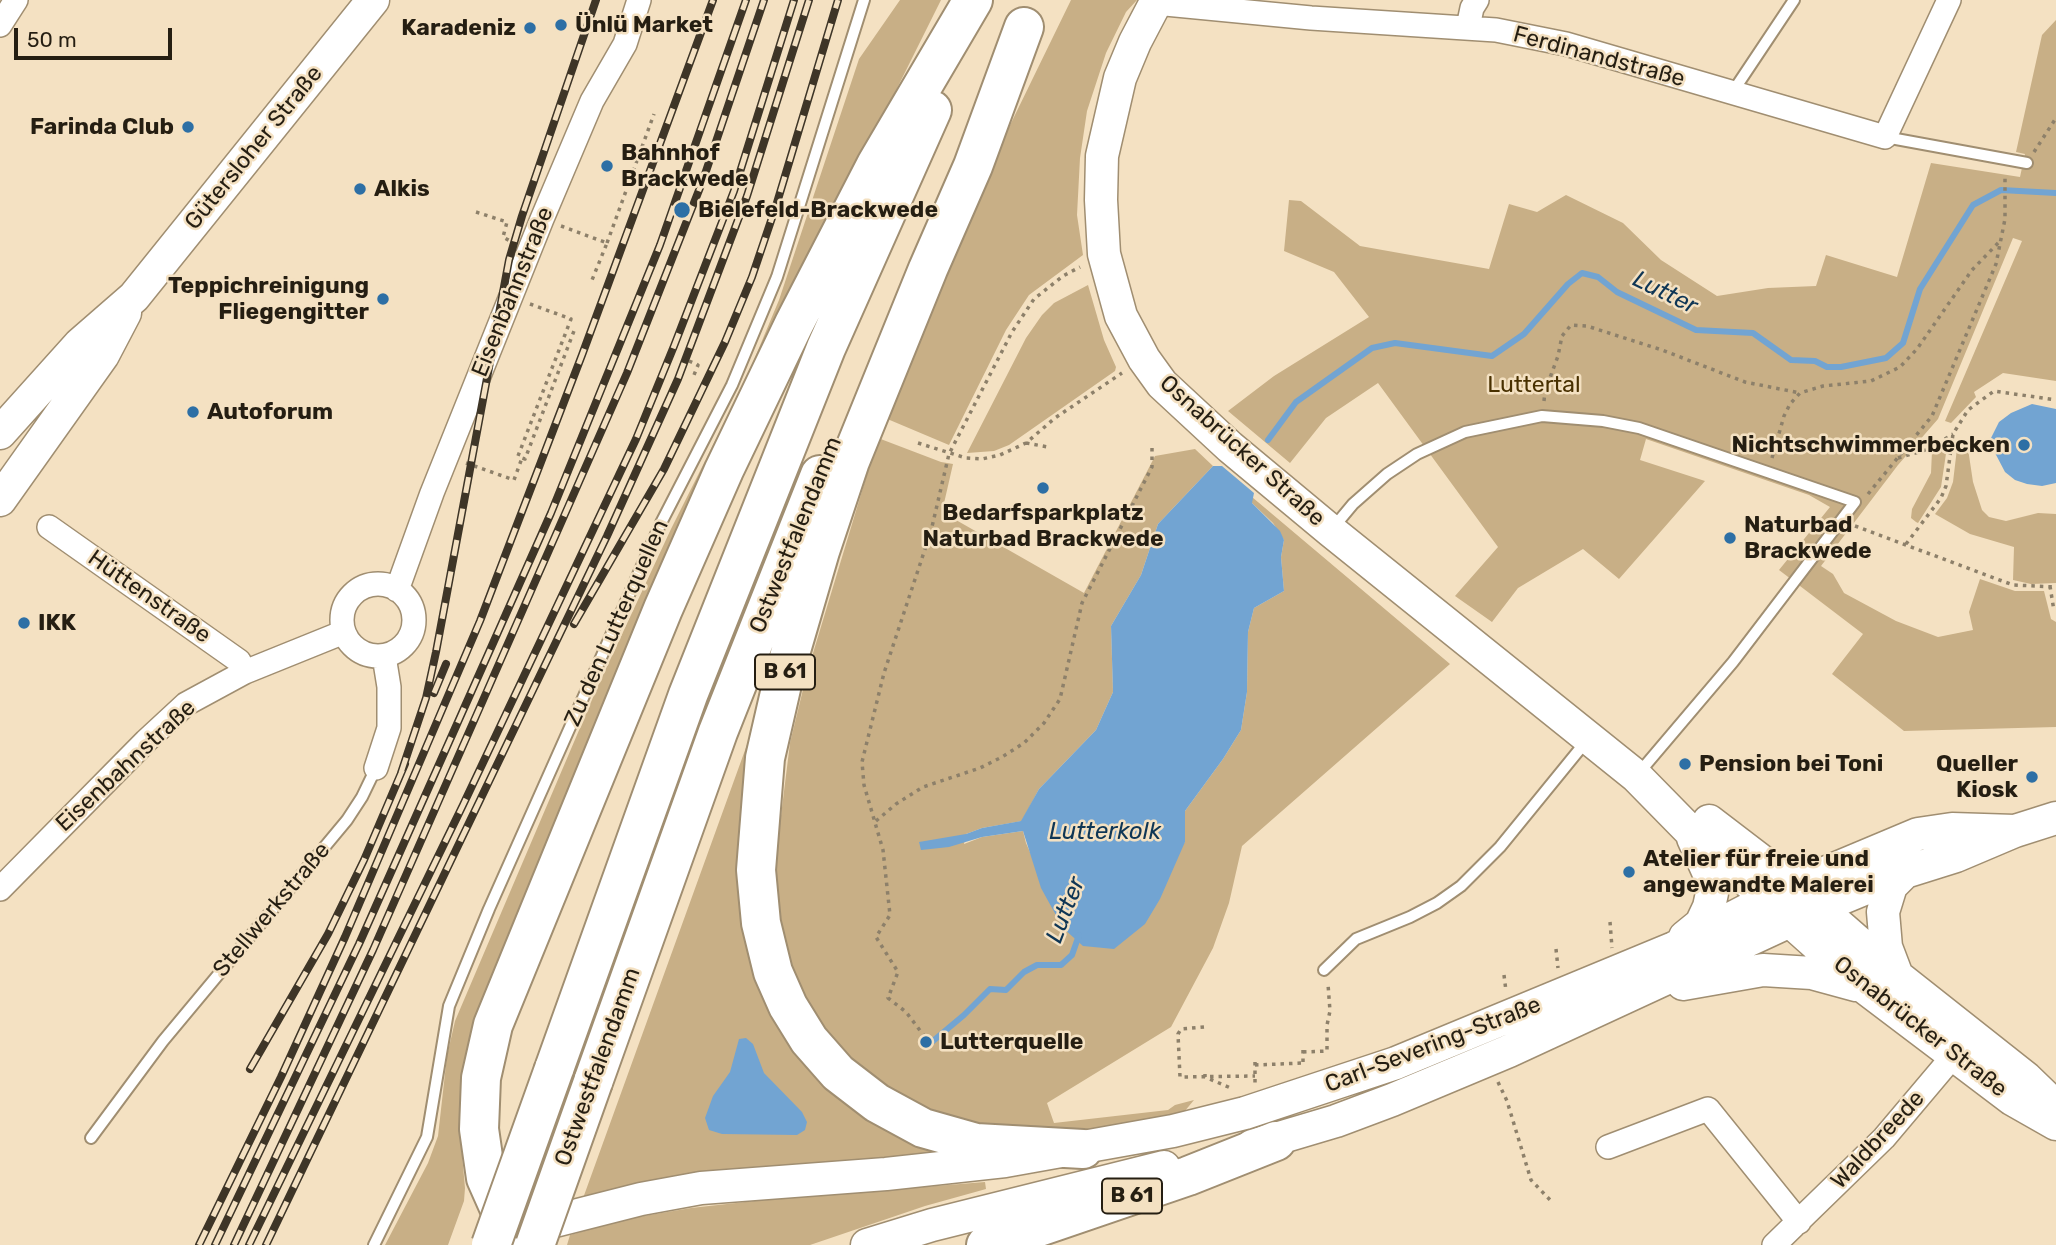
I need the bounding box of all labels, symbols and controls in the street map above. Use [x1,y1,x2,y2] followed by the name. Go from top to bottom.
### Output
[575,11,713,39] place label: Ünlü Market
[18,14,175,58] scale bar
[401,14,516,42] place label: Karadeniz
[553,17,569,33] marker: Ünlü Market
[522,20,538,36] marker: Karadeniz
[1510,21,1688,93] street label: Ferdinandstraße
[27,27,77,52] text: 50 m
[179,60,329,236] street label: Gütersloher Straße
[30,113,174,141] place label: Farinda Club
[180,119,196,135] marker: Farinda Club
[621,139,749,193] place label: Bahnhof Brackwede
[599,158,615,174] marker: Bahnhof Brackwede
[374,175,430,203] place label: Alkis
[352,181,368,197] marker: Alkis
[698,196,938,224] place label: Bielefeld-Brackwede
[672,200,692,220] marker: Bielefeld-Brackwede
[466,203,560,381] street label: Eisenbahnstraße
[1628,265,1702,321] water label: Lutter
[168,272,369,326] place label: Teppichreinigung Fliegengitter
[375,291,391,307] marker: Teppichreinigung Fliegengitter
[1154,370,1330,532] street label: Osnabrücker Straße
[1487,371,1581,399] park label: Luttertal
[207,398,333,426] place label: Autoforum
[185,404,201,420] marker: Autoforum
[1732,431,2010,459] place label: Nichtschwimmerbecken
[744,433,848,637] street label: Ostwestfalendamm
[2016,437,2032,453] marker: Nichtschwimmerbecken
[1035,480,1051,496] marker: Bedarfsparkplatz Naturbad Brackwede
[922,499,1164,553] place label: Bedarfsparkplatz Naturbad Brackwede
[1744,511,1872,565] place label: Naturbad Brackwede
[559,515,675,731] street label: Zu den Lutterquellen
[1722,530,1738,546] marker: Naturbad Brackwede
[82,545,216,649] street label: Hüttenstraße
[38,609,76,637] place label: IKK
[16,615,32,631] marker: IKK
[755,654,815,690] road number: B 61
[50,694,202,838] street label: Eisenbahnstraße
[1699,750,1883,778] place label: Pension bei Toni
[1936,750,2018,804] place label: Queller Kiosk
[1677,756,1693,772] marker: Pension bei Toni
[2024,769,2040,785] marker: Queller Kiosk
[1049,818,1161,846] water label: Lutterkolk
[208,837,336,983] street label: Stellwerkstraße
[1643,845,1874,899] place label: Atelier für freie und angewandte Malerei
[1621,864,1637,880] marker: Atelier für freie und angewandte Malerei
[1040,873,1092,947] water label: Lutter
[1828,951,2012,1103] street label: Osnabrücker Straße
[549,964,647,1170] street label: Ostwestfalendamm
[1321,991,1545,1099] street label: Carl-Severing-Straße
[940,1028,1084,1056] place label: Lutterquelle
[918,1034,934,1050] marker: Lutterquelle
[1825,1085,1931,1195] street label: Waldbreede
[1102,1178,1162,1214] road number: B 61

